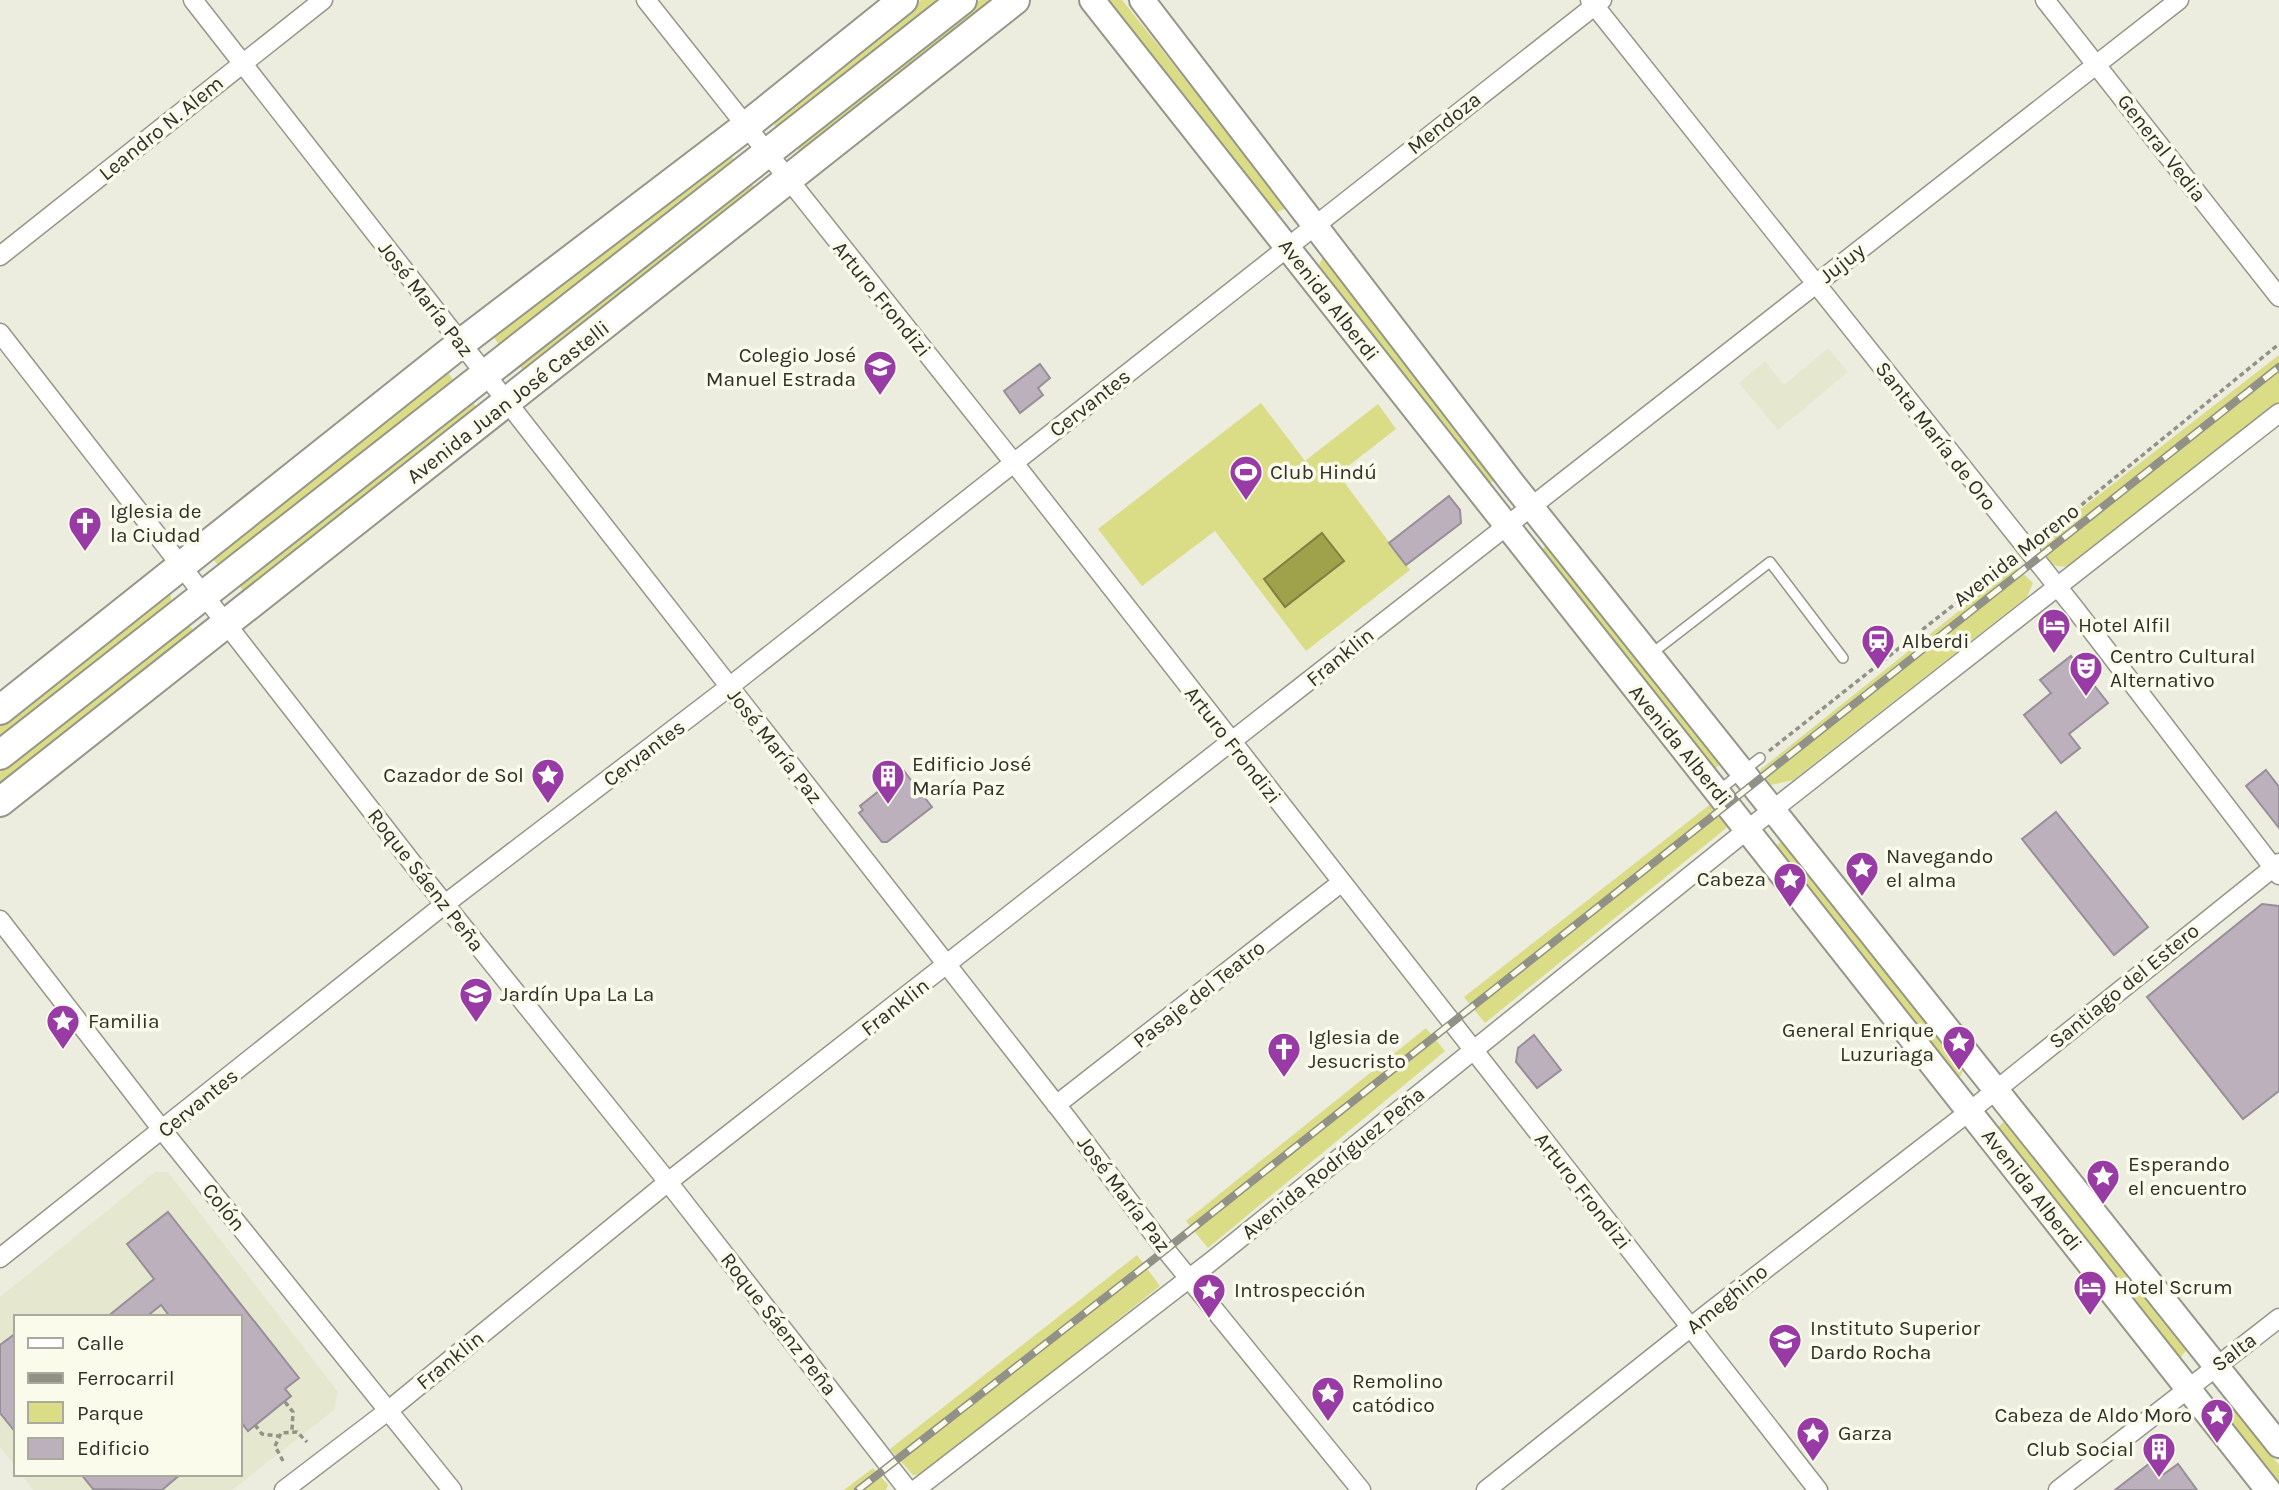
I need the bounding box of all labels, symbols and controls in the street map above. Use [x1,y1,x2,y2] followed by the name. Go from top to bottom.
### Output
[94,71,228,185] street label: Leandro N. Alem
[1402,87,1486,159] street label: Mendoza
[2113,89,2211,207] street label: General Vedia
[1274,234,1384,366] street label: Avenida Alberdi
[828,236,936,362] street label: Arturo Frondizi
[374,237,478,361] street label: José María Paz
[1815,238,1869,288] street label: Jujuy
[402,316,614,488] street label: Avenida Juan José Castelli
[706,343,856,391] place label: Colegio José Manuel Estrada
[861,348,899,397] school or university icon: Colegio José Manuel Estrada
[1871,357,2001,515] street label: Santa María de Oro
[1045,364,1135,442] street label: Cervantes
[1227,453,1265,502] sports icon: Club Hindú
[1270,460,1377,484] place label: Club Hindú
[110,499,201,547] place label: Iglesia de la Ciudad
[1948,499,2084,611] street label: Avenida Moreno
[66,504,104,553] church icon: Iglesia de la Ciudad
[2035,606,2073,655] hotel icon: Hotel Alfil
[2078,613,2170,637] place label: Hotel Alfil
[1859,622,1897,671] station icon: Alberdi
[1302,623,1378,691] street label: Franklin
[1902,629,1969,653] place label: Alberdi
[2110,644,2255,692] place label: Centro Cultural Alternativo
[2067,649,2105,698] theatre icon: Centro Cultural Alternativo
[1624,680,1736,810] street label: Avenida Alberdi
[1180,682,1286,808] street label: Arturo Frondizi
[723,684,827,808] street label: José María Paz
[599,715,689,791] street label: Cervantes
[912,752,1031,800] place label: Edificio José María Paz
[529,756,567,805] place icon: Cazador de Sol
[869,757,907,806] building icon: Edificio José María Paz
[383,763,524,787] place label: Cazador de Sol
[363,804,489,956] street label: Roque Sáenz Peña
[1886,844,1993,892] place label: Navegando el alma
[1843,849,1881,898] place icon: Navegando el alma
[1771,860,1809,909] place icon: Cabeza
[1697,867,1766,891] place label: Cabeza
[2044,918,2204,1054] street label: Santiago del Estero
[1128,935,1270,1053] street label: Pasaje del Teatro
[856,973,934,1041] street label: Franklin
[457,975,495,1024] school or university icon: Jardín Upa La La
[500,982,654,1006] place label: Jardín Upa La La
[44,1002,82,1051] place icon: Familia
[88,1009,160,1033] place label: Familia
[1782,1018,1934,1066] place label: General Enrique Luzuriaga
[1940,1023,1978,1072] place icon: General Enrique Luzuriaga
[1308,1025,1406,1073] place label: Iglesia de Jesucristo
[1265,1030,1303,1079] church icon: Iglesia de Jesucristo
[153,1064,243,1142] street label: Cervantes
[1237,1082,1429,1244] street label: Avenida Rodríguez Peña
[1977,1124,2087,1256] street label: Avenida Alberdi
[1530,1128,1636,1254] street label: Arturo Frondizi
[1072,1131,1176,1257] street label: José María Paz
[2128,1152,2247,1200] place label: Esperando el encuentro
[2084,1157,2122,1206] place icon: Esperando el encuentro
[198,1178,250,1236] street label: Colón
[716,1248,842,1400] street label: Roque Sáenz Peña
[1682,1259,1772,1339] street label: Ameghino
[2071,1268,2109,1317] hotel icon: Hotel Scrum
[1190,1271,1228,1320] place icon: Introspección
[2114,1275,2233,1299] place label: Hotel Scrum
[1234,1278,1366,1302] place label: Introspección
[14,1315,242,1476] legend
[1810,1316,1981,1364] place label: Instituto Superior Dardo Rocha
[1766,1321,1804,1370] school or university icon: Instituto Superior Dardo Rocha
[412,1326,488,1394] street label: Franklin
[2207,1327,2261,1377] street label: Salta
[77,1331,124,1355] text: Calle
[77,1366,175,1390] text: Ferrocarril
[1352,1369,1443,1417] place label: Remolino catódico
[1309,1374,1347,1423] place icon: Remolino catódico
[2198,1396,2236,1445] place icon: Cabeza de Aldo Moro
[77,1401,144,1425] text: Parque
[1994,1403,2192,1427] place label: Cabeza de Aldo Moro
[1794,1414,1832,1463] place icon: Garza
[1838,1421,1892,1445] place label: Garza
[2140,1430,2178,1479] building icon: Club Social
[77,1436,150,1460] text: Edificio
[2026,1437,2134,1461] place label: Club Social

